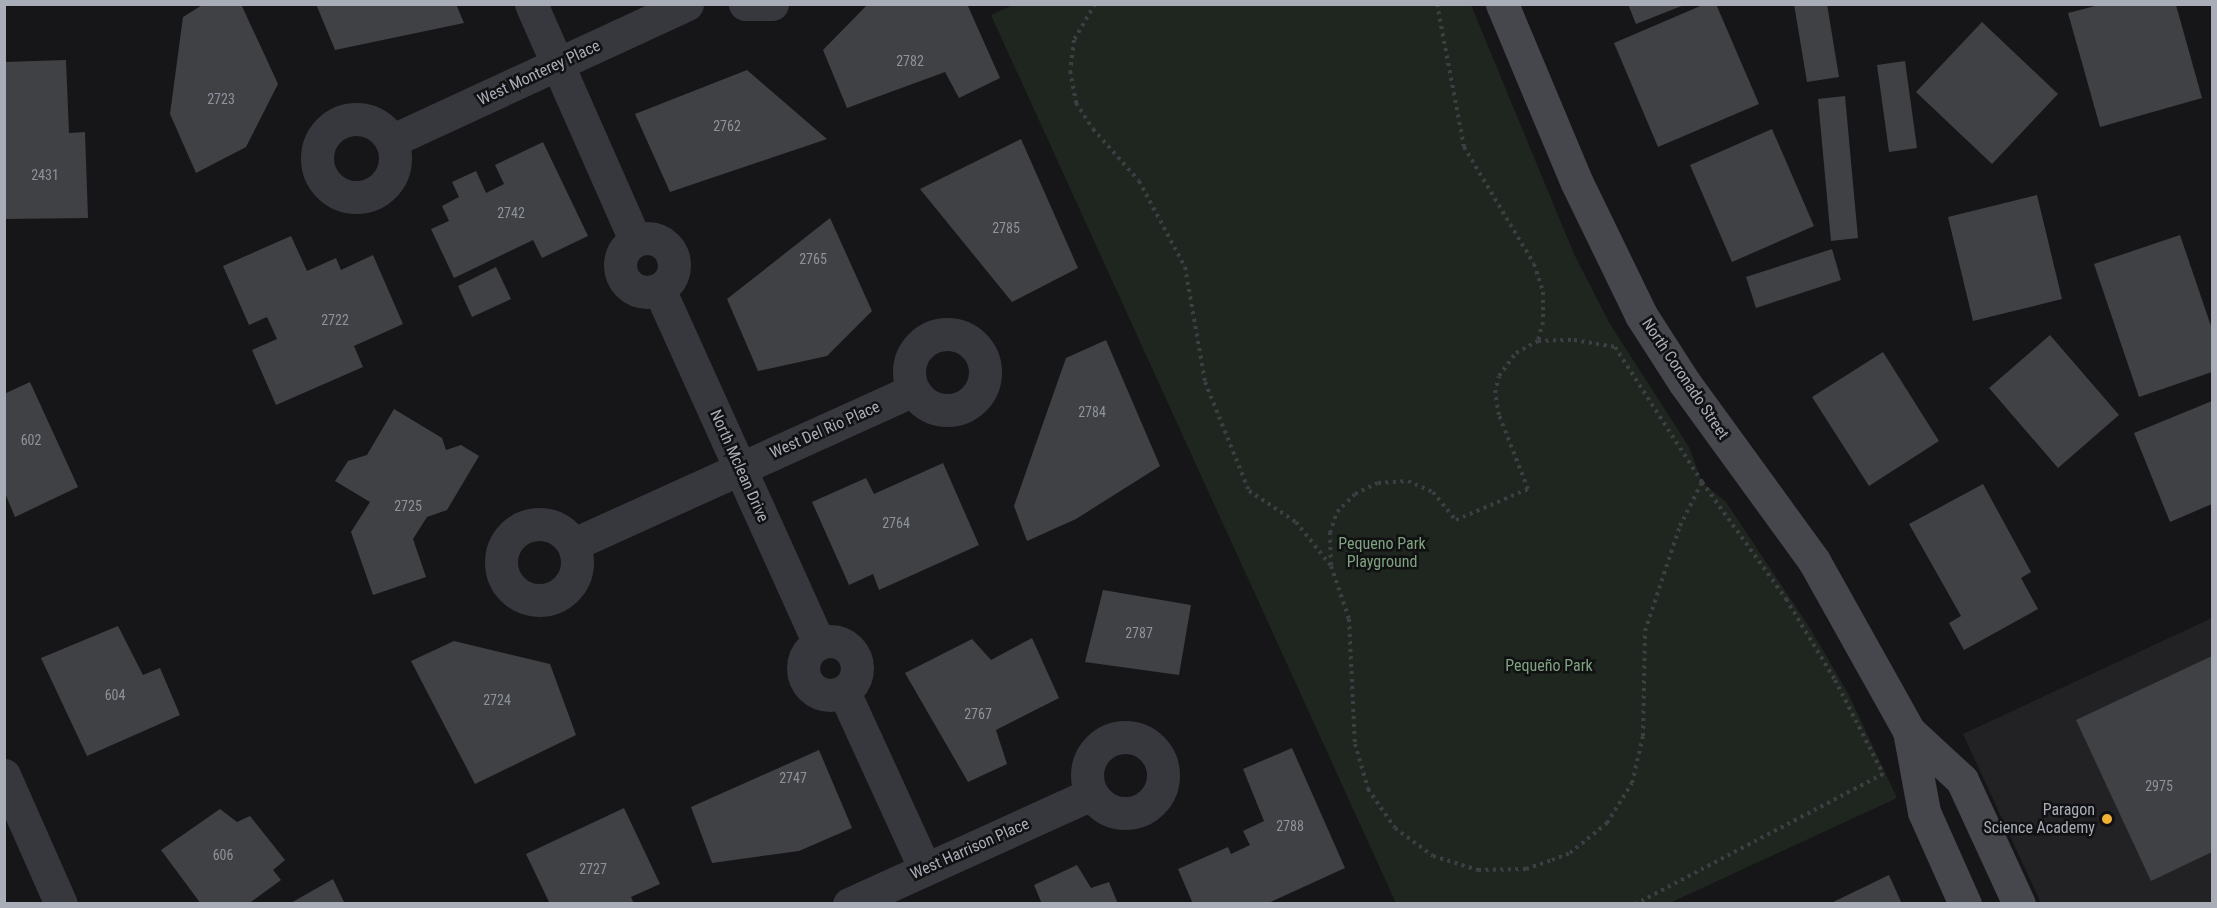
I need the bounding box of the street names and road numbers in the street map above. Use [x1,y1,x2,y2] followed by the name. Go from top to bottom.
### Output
[475,36,603,110] street label: West Monterey Place
[1637,315,1733,443] street label: North Coronado Street
[767,397,883,463] street label: West Del Rio Place
[706,407,772,525] street label: North Mclean Drive
[908,814,1032,884] street label: West Harrison Place

